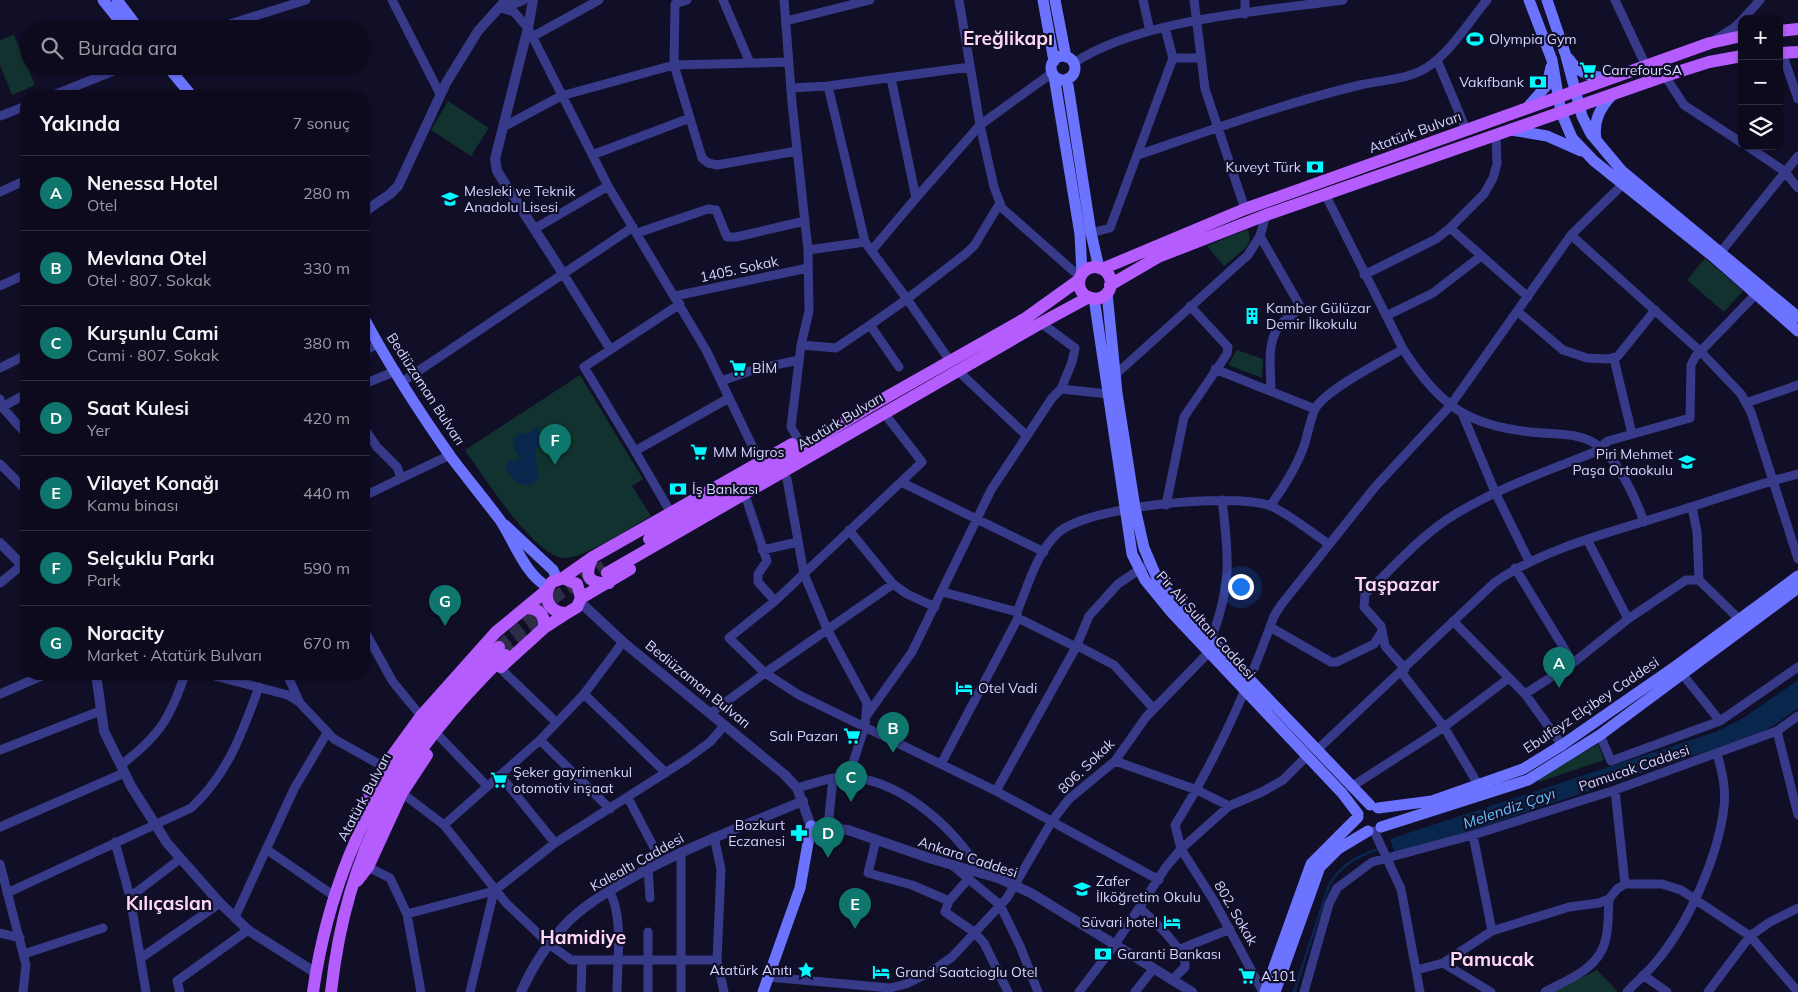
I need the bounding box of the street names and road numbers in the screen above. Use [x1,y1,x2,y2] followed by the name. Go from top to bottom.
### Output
[1366,107,1464,157] street label: Atatürk Bulvarı
[698,252,781,286] street label: 1405. Sokak
[383,329,469,449] street label: Bediüzaman Bulvarı
[794,388,886,454] street label: Atatürk Bulvarı
[1153,567,1259,683] street label: Pir Ali Sultan Caddesi
[642,636,754,732] street label: Bediüzaman Bulvarı
[1520,653,1662,757] street label: Ebulfeyz Elçibey Caddesi
[1054,734,1119,797] street label: 806. Sokak
[1576,741,1692,795] street label: Pamucak Caddesi
[333,750,395,844] street label: Atatürk Bulvarı
[587,829,687,895] street label: Kalealtı Caddesi
[916,832,1020,882] street label: Ankara Caddesi
[1210,878,1262,949] street label: 802. Sokak

